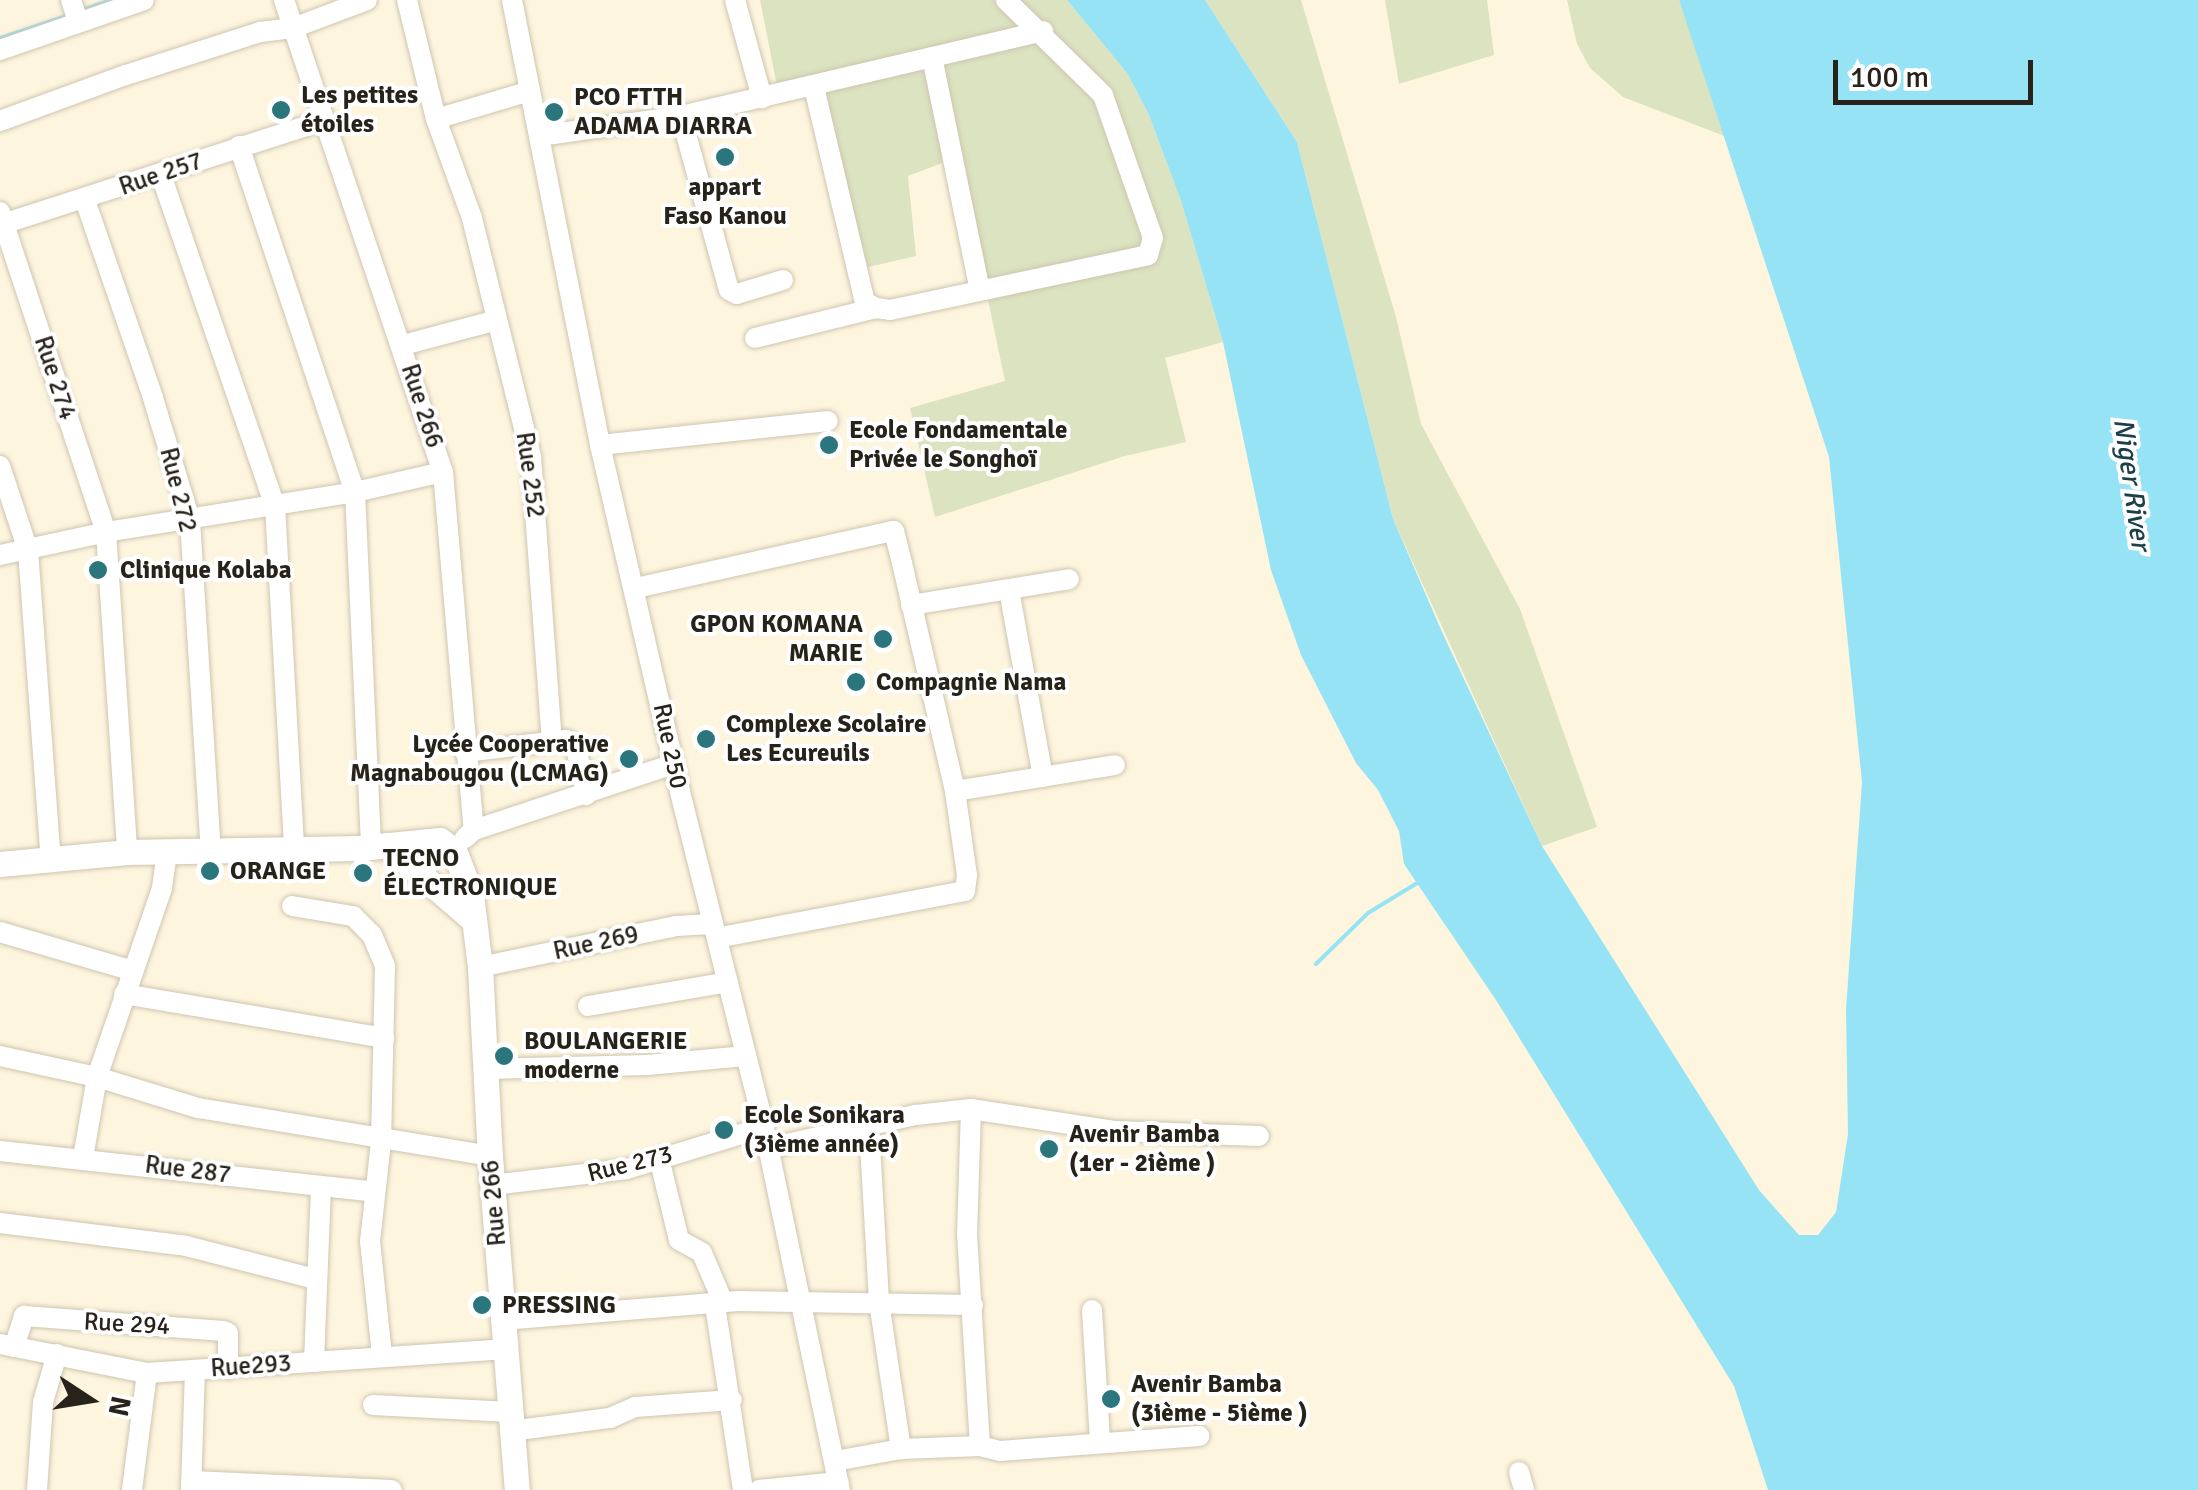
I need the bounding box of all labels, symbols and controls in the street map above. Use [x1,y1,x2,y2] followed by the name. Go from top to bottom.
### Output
[1838,40,2038,102] scale bar
[1850,59,1929,96] text: 100 m
[301,81,418,140] place label: Les petites étoiles
[574,83,752,142] place label: PCO FTTH ADAMA DIARRA
[270,99,292,121] marker: Les petites étoiles
[543,101,565,123] marker: PCO FTTH ADAMA DIARRA
[115,146,207,202] street label: Rue 257
[714,146,736,168] marker: appart Faso Kanou
[663,173,787,232] place label: appart Faso Kanou
[27,332,83,424] street label: Rue 274
[394,360,450,452] street label: Rue 266
[849,416,1067,475] place label: Ecole Fondamentale Privée le Songhoï
[2106,416,2158,552] water label: Niger River
[509,430,551,520] street label: Rue 252
[818,434,840,456] marker: Ecole Fondamentale Privée le Songhoï
[153,444,203,536] street label: Rue 272
[120,555,292,585] place label: Clinique Kolaba
[85,557,111,583] marker: Clinique Kolaba
[690,610,863,669] place label: GPON KOMANA MARIE
[872,628,894,650] marker: GPON KOMANA MARIE
[876,667,1066,697] place label: Compagnie Nama
[845,671,867,693] marker: Compagnie Nama
[646,701,694,791] street label: Rue 250
[726,710,926,769] place label: Complexe Scolaire Les Ecureuils
[695,728,717,750] marker: Complexe Scolaire Les Ecureuils
[350,730,609,789] place label: Lycée Cooperative Magnabougou (LCMAG)
[618,748,640,770] marker: Lycée Cooperative Magnabougou (LCMAG)
[383,844,557,903] place label: TECNO ÉLECTRONIQUE
[230,856,326,886] place label: ORANGE
[199,860,221,882] marker: ORANGE
[352,862,374,884] marker: TECNO ÉLECTRONIQUE
[551,919,641,967] street label: Rue 269
[524,1027,687,1086] place label: BOULANGERIE moderne
[493,1045,515,1067] marker: BOULANGERIE moderne
[744,1101,905,1160] place label: Ecole Sonikara (3ième année)
[713,1119,735,1141] marker: Ecole Sonikara (3ième année)
[1069,1120,1220,1179] place label: Avenir Bamba (1er - 2ième )
[1038,1138,1060,1160] marker: Avenir Bamba (1er - 2ième )
[584,1139,676,1189] street label: Rue 273
[143,1150,233,1190] street label: Rue 287
[475,1159,513,1247] street label: Rue 266
[502,1290,616,1320] place label: PRESSING
[471,1294,493,1316] marker: PRESSING
[83,1307,171,1341] street label: Rue 294
[210,1348,292,1384] street label: Rue293
[40,1350,140,1450] north arrow
[1131,1370,1308,1429] place label: Avenir Bamba (3ième - 5ième )
[1100,1388,1122,1410] marker: Avenir Bamba (3ième - 5ième )
[101,1393,138,1419] text: N

